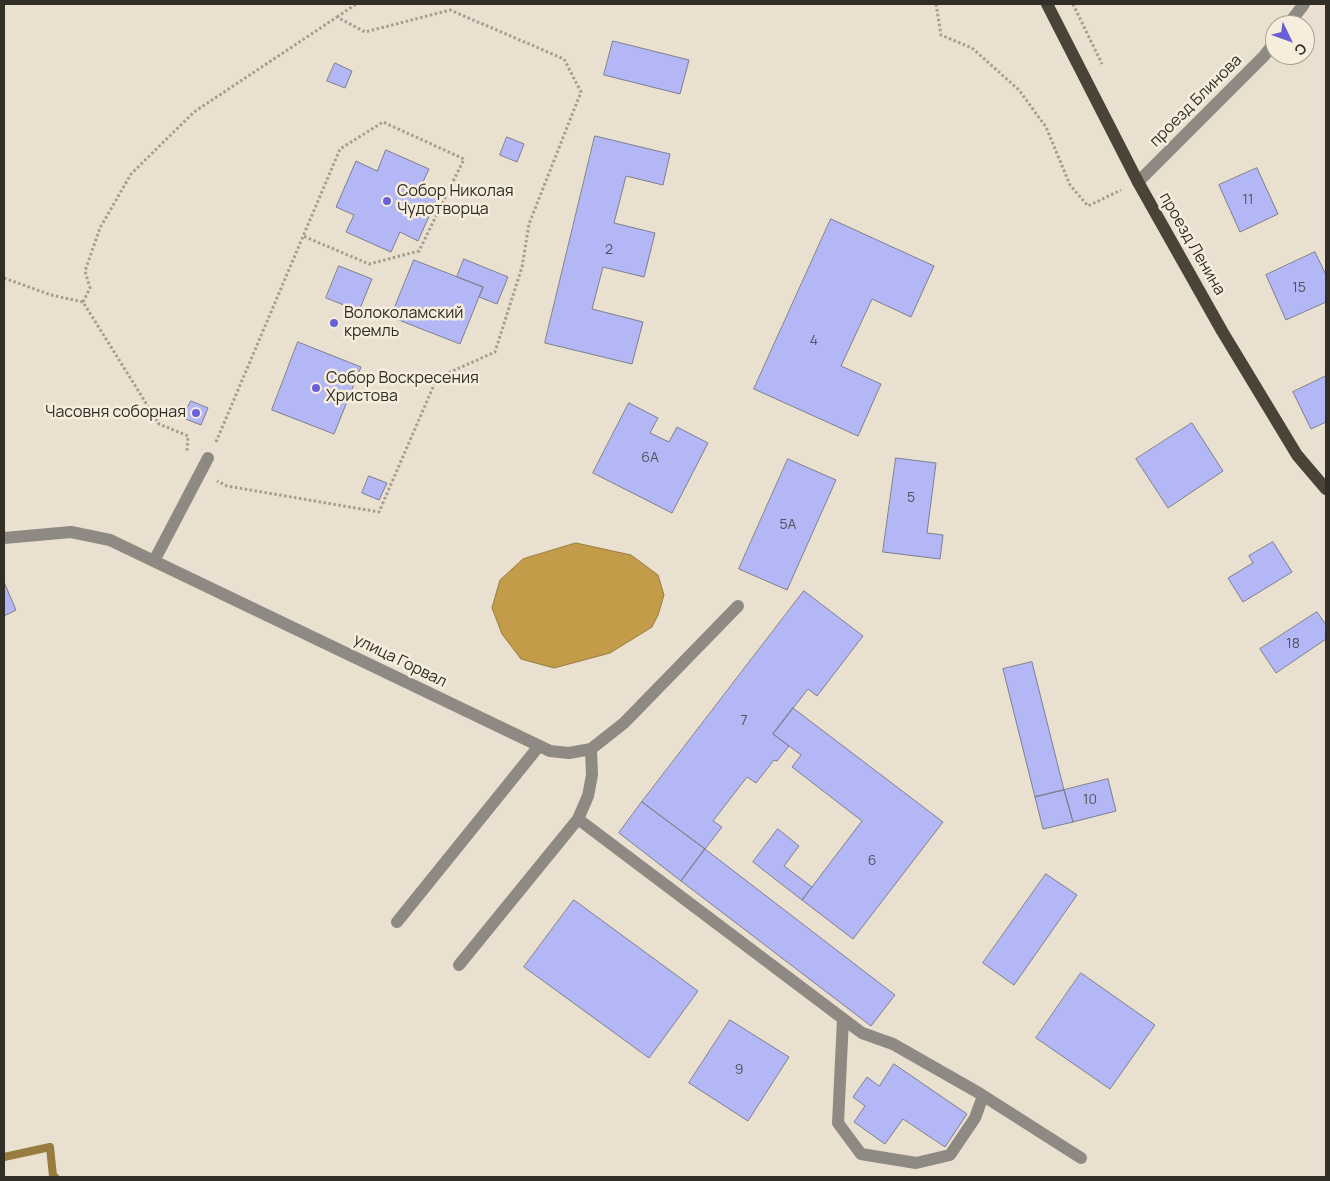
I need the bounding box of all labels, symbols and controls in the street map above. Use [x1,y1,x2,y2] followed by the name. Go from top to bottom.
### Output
[1265,15,1315,65] north arrow
[1290,40,1311,60] text: С
[1146,51,1246,151] street label: проезд Блинова
[397,182,514,220] place label: Собор Николая Чудотворца
[1155,189,1229,299] street label: проезд Ленина
[1243,192,1253,208] house number: 11
[381,195,393,207] marker: Собор Николая Чудотворца
[605,242,613,258] house number: 2
[1292,280,1306,296] house number: 15
[344,304,463,342] place label: Волоколамский кремль
[328,317,340,329] marker: Волоколамский кремль
[810,333,818,349] house number: 4
[326,369,479,407] place label: Собор Воскресения Христова
[310,382,322,394] marker: Собор Воскресения Христова
[45,403,186,423] place label: Часовня соборная
[190,407,202,419] marker: Часовня соборная
[641,450,659,466] house number: 6А
[907,490,915,506] house number: 5
[780,517,796,533] house number: 5А
[350,630,450,692] street label: улица Горвал
[1286,636,1300,652] house number: 18
[740,713,748,729] house number: 7
[1083,792,1097,808] house number: 10
[868,853,876,869] house number: 6
[735,1062,743,1078] house number: 9

